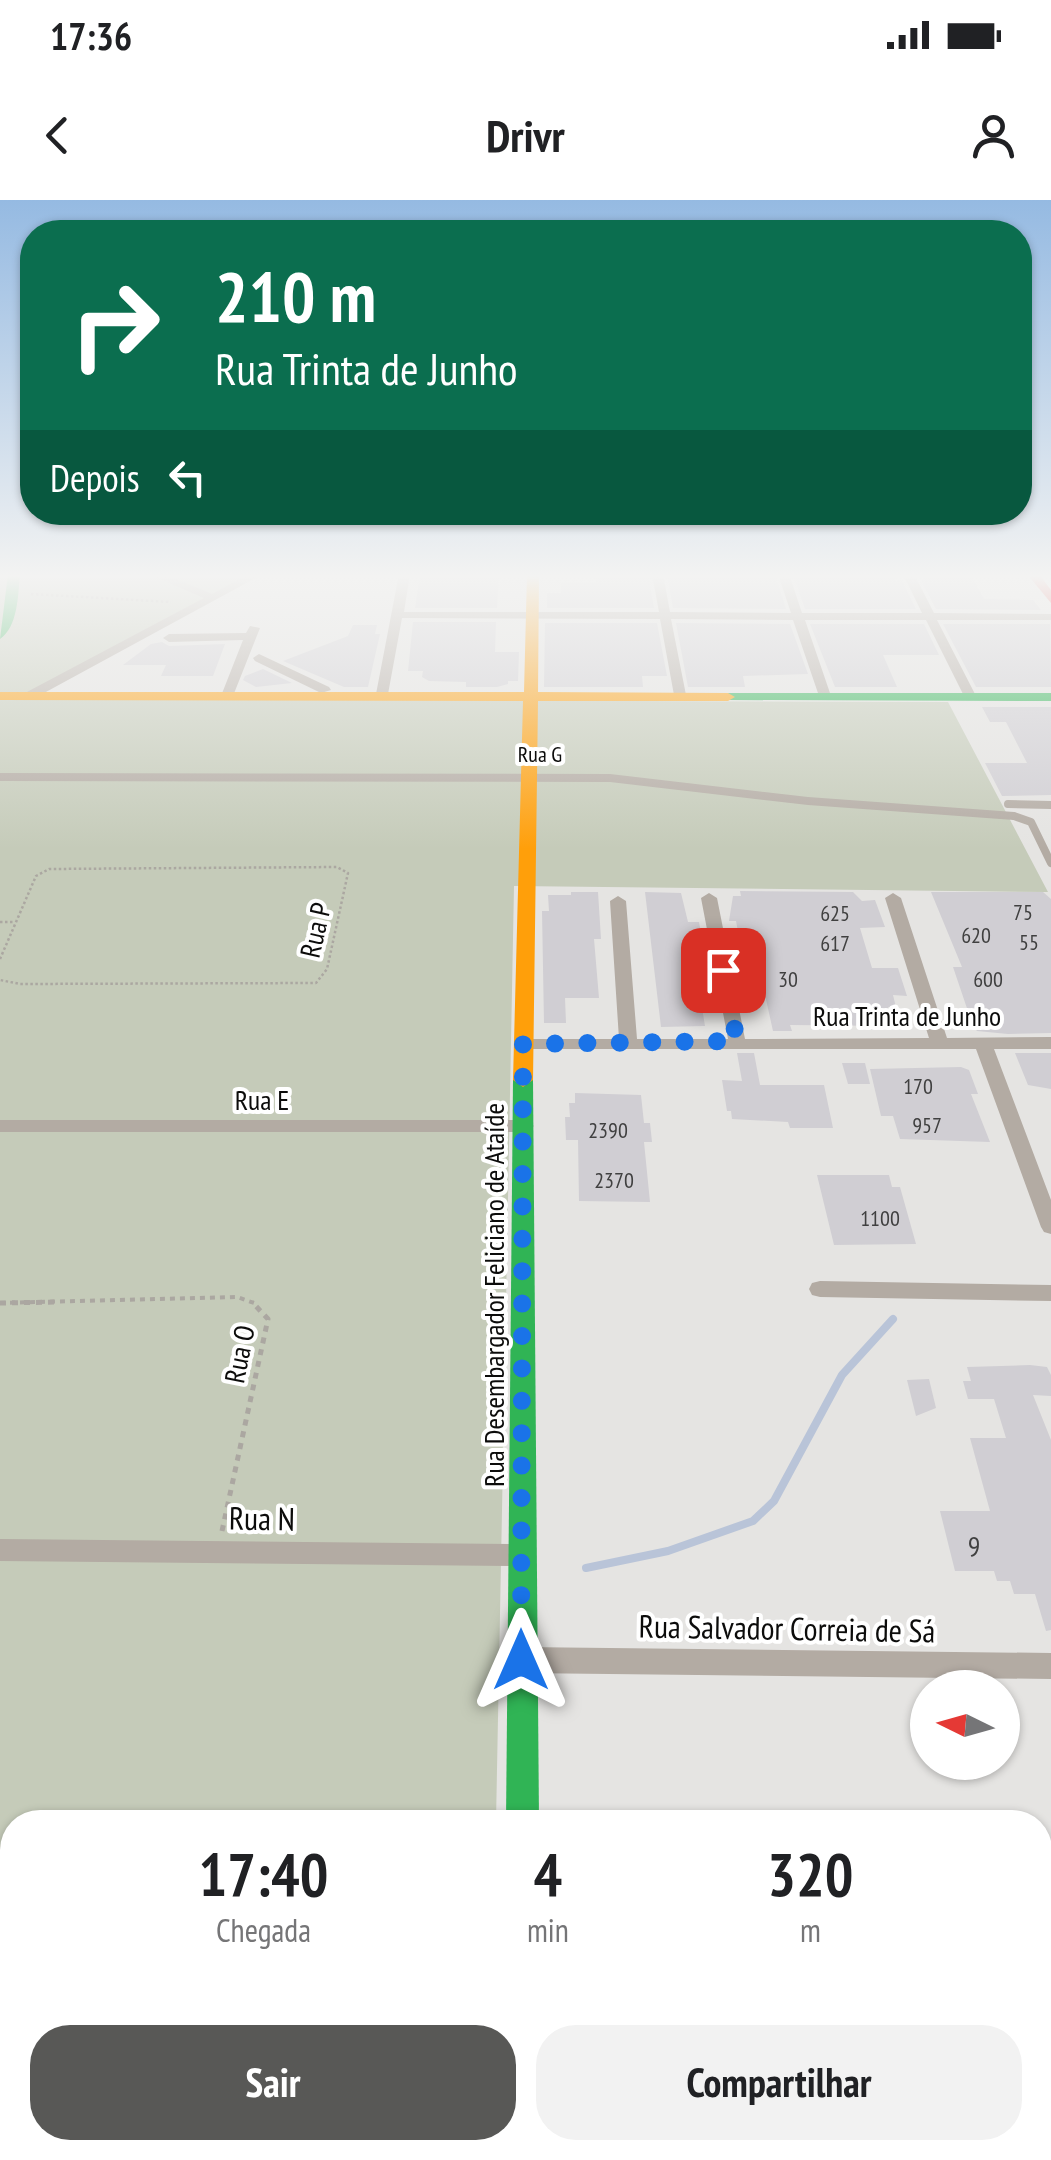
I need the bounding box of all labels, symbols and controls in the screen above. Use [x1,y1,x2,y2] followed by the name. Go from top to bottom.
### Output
[50,11,132,60] text: 17:36
[486,106,565,164] text: Drivr
[30,108,85,163] icon: back
[966,108,1021,163] icon: person
[215,251,376,341] text: 210 m
[50,260,180,390] icon: right
[215,339,518,397] text: Rua Trinta de Junho
[160,450,215,505] icon: left
[50,453,140,502] text: Depois
[518,740,562,768] street label: Rua G
[1013,898,1033,926] house number: 75
[291,899,339,961] street label: Rua P
[820,899,850,927] house number: 625
[961,921,991,949] house number: 620
[681,928,766,1013] pin
[1019,928,1039,956] house number: 55
[820,929,850,957] house number: 617
[696,943,751,998] icon: arrive
[778,965,798,993] house number: 30
[973,965,1003,993] house number: 600
[813,997,1001,1034] street label: Rua Trinta de Junho
[903,1072,933,1100] house number: 170
[235,1081,289,1118] street label: Rua E
[475,1103,512,1487] street label: Rua Desembargador Feliciano de Ataíde
[912,1111,942,1139] house number: 957
[588,1116,628,1144] house number: 2390
[594,1166,634,1194] house number: 2370
[860,1204,900,1232] house number: 1100
[215,1322,263,1386] street label: Rua O
[229,1496,295,1540] street label: Rua N
[968,1527,980,1564] house number: 9
[638,1604,936,1652] street label: Rua Salvador Correia de Sá
[469,1608,573,1712] position arrow
[910,1670,1020,1780] north arrow
[910,1670,1020,1780] map controls
[199,1835,328,1913] text: 17:40
[534,1835,562,1913] text: 4
[767,1835,853,1913] text: 320
[216,1909,311,1951] text: Chegada
[527,1909,569,1951] text: min
[800,1909,821,1951] text: m
[30,2025,516,2140] button: Sair
[536,2025,1022,2140] button: Compartilhar

